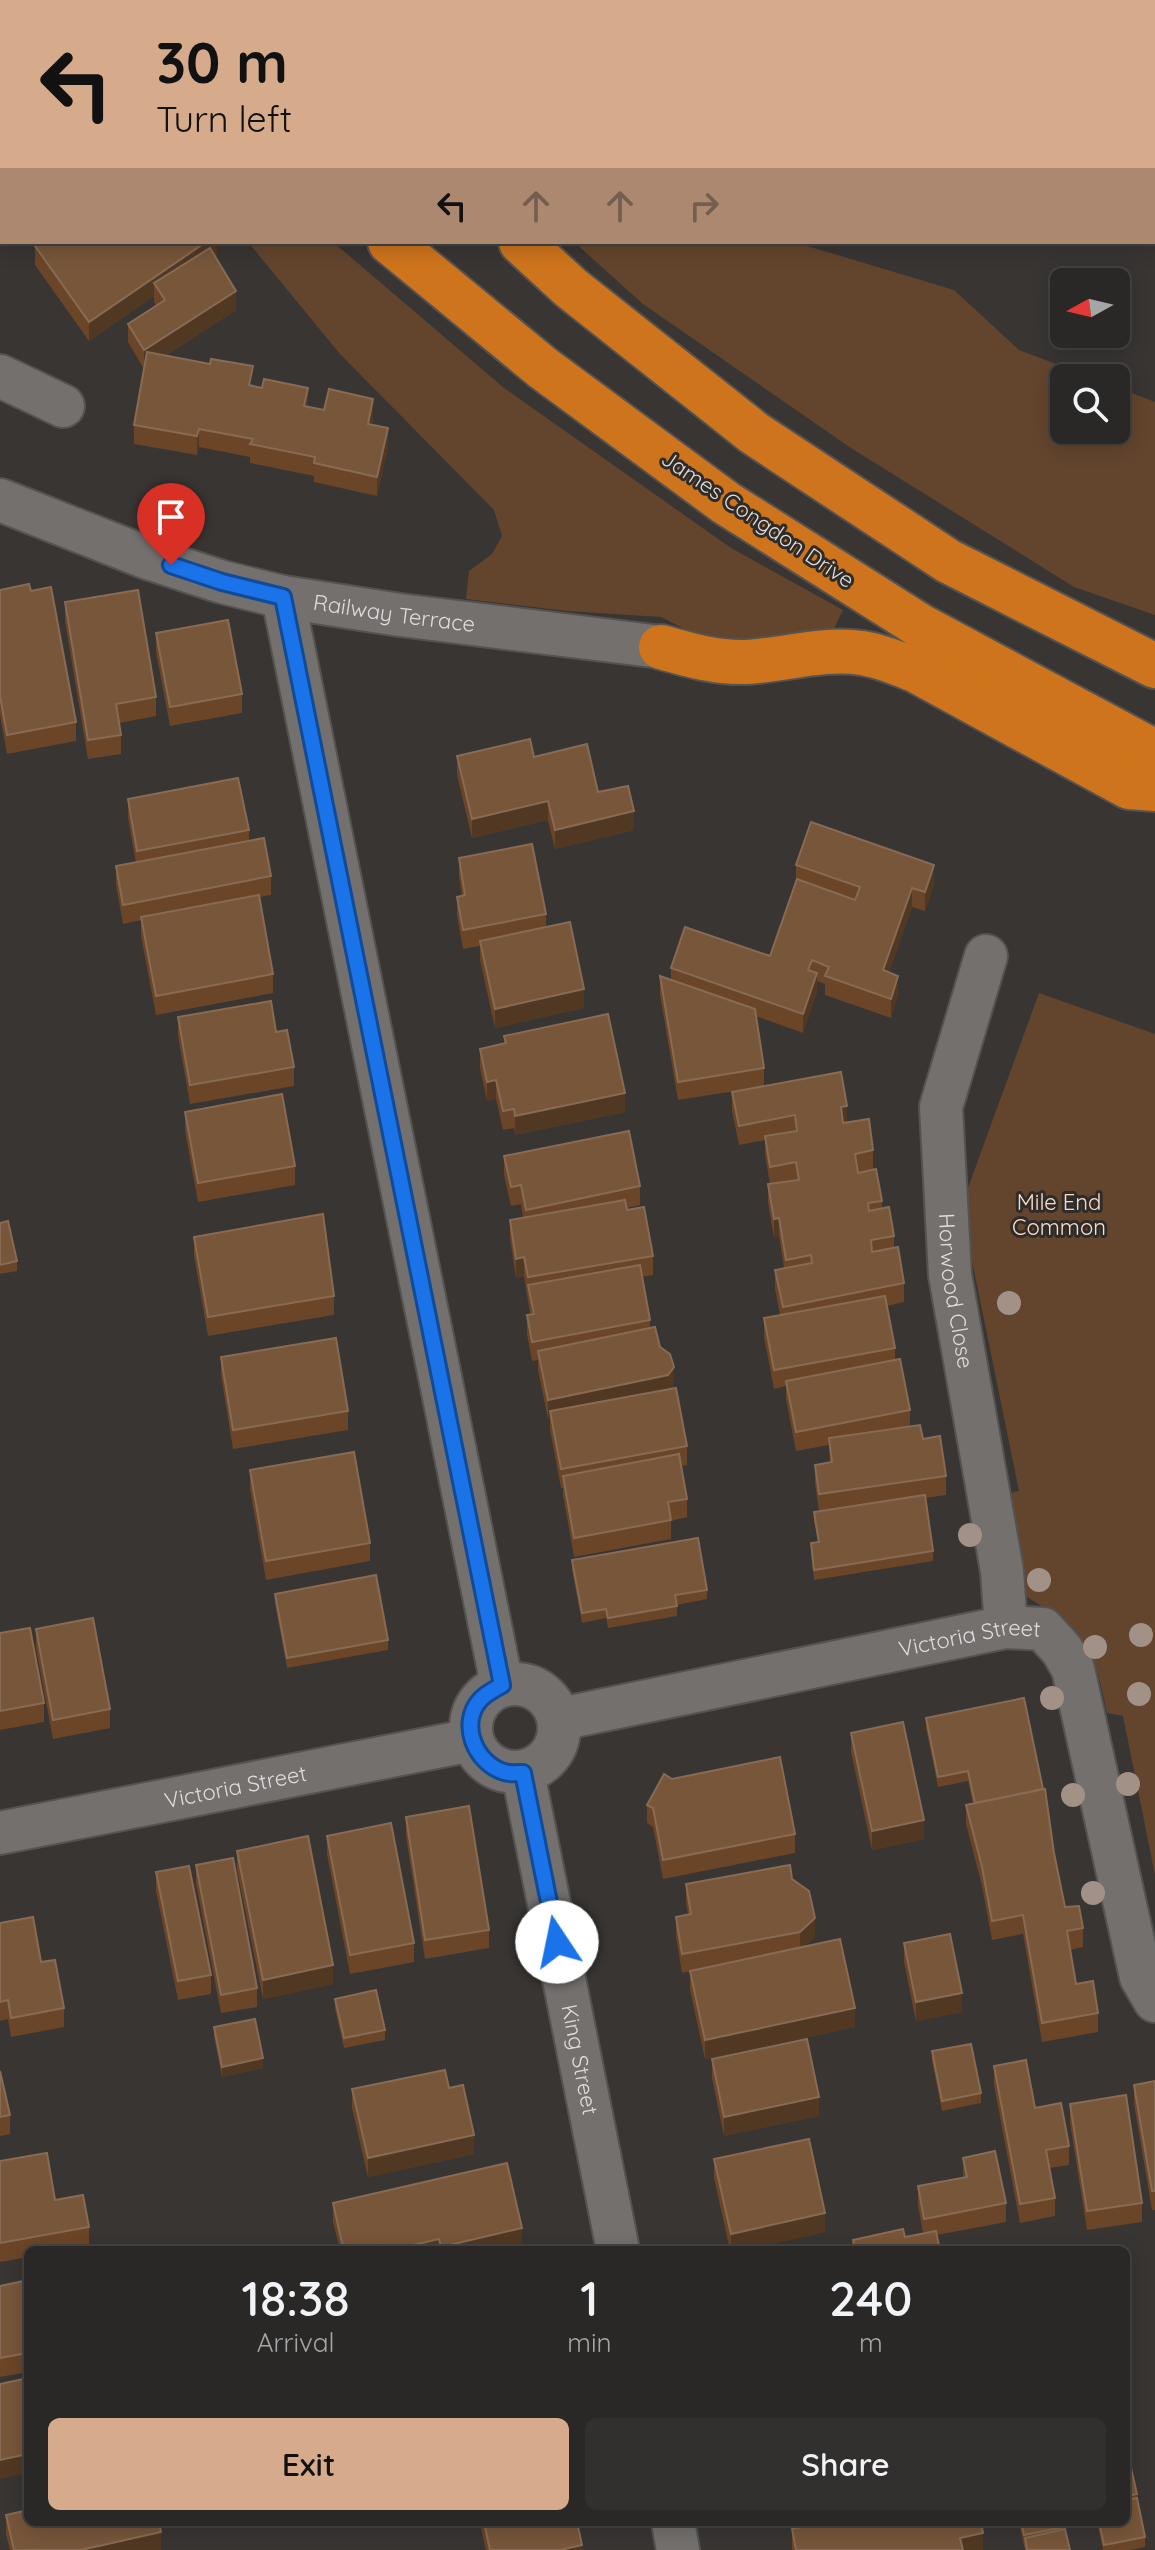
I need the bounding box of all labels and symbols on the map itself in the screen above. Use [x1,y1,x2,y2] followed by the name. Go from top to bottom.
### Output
[1050,268,1130,348] north arrow
[656,444,860,594] street label: James Congdon Drive
[137,483,205,565] pin
[311,588,477,638] street label: Railway Terrace
[1012,1188,1106,1241] park label: Mile End Common
[933,1212,980,1370] street label: Horwood Close
[896,1613,1041,1663] street label: Victoria Street
[162,1759,309,1814] street label: Victoria Street
[515,1900,599,1984] position arrow
[555,2002,605,2117] street label: King Street

